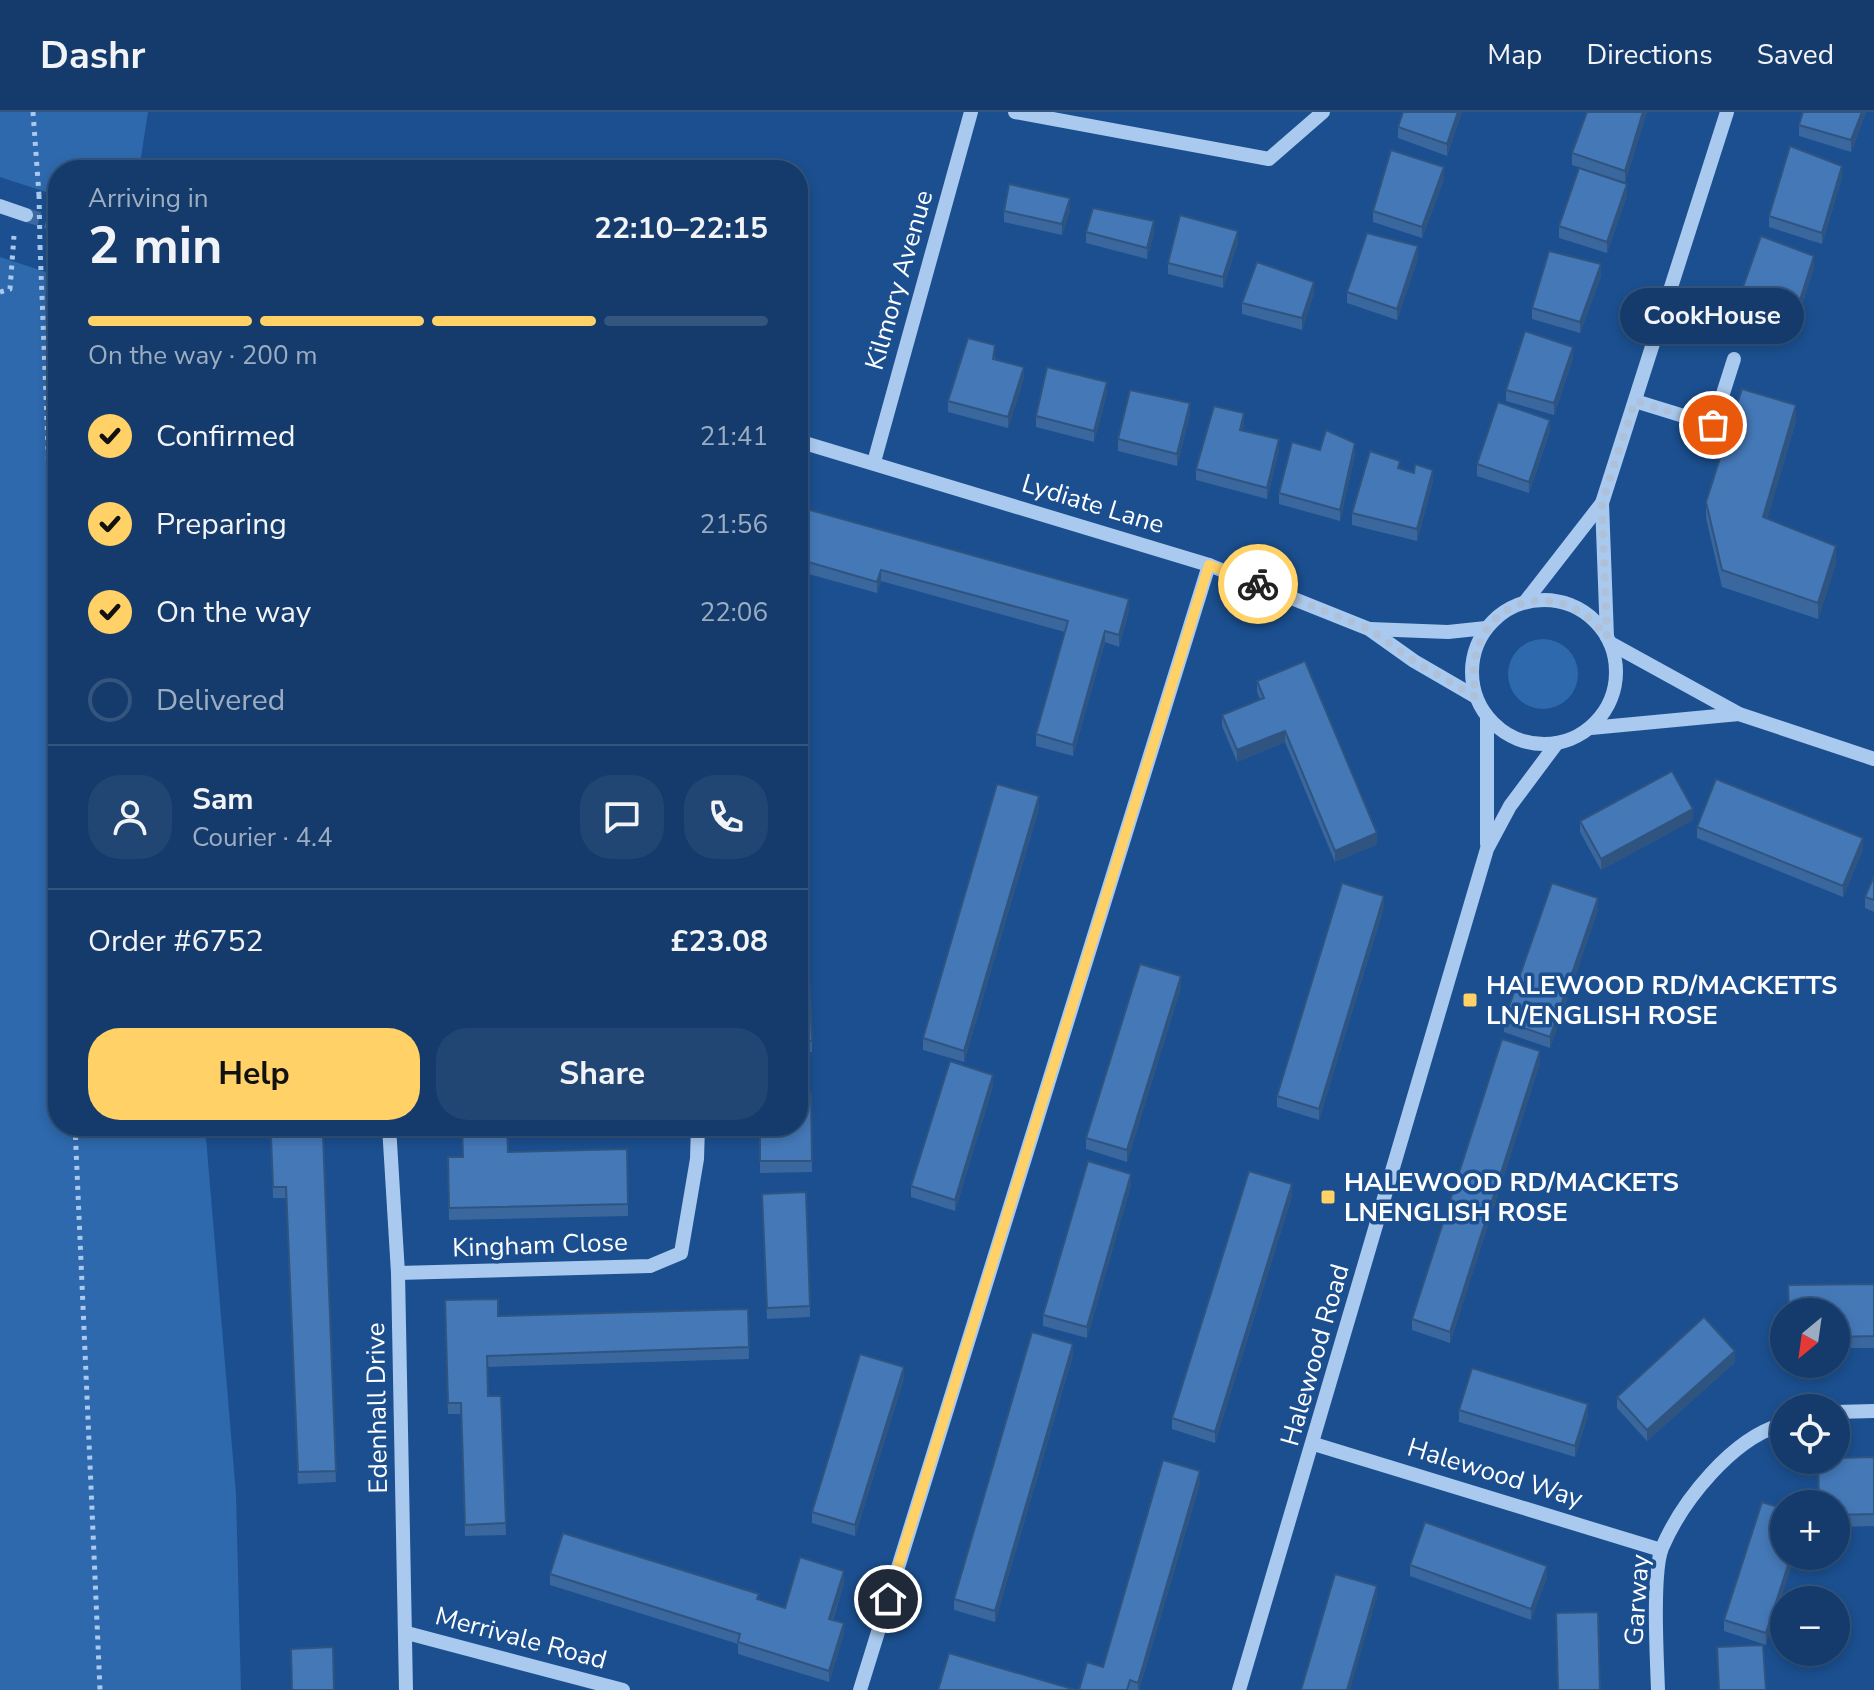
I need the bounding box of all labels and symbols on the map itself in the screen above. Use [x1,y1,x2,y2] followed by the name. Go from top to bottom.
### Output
[857,186,941,374] street label: Kilmory Avenue
[1621,289,1805,345] callout: CookHouse
[1679,391,1747,459] pin
[1018,466,1168,542] street label: Lydiate Lane
[1218,544,1298,624] courier
[1486,968,1837,1033] place label: HALEWOOD RD/MACKETTS LN/ENGLISH ROSE
[1461,991,1479,1009] marker: HALEWOOD RD/MACKETTS LN/ENGLISH ROSE
[1344,1165,1679,1230] place label: HALEWOOD RD/MACKETS LNENGLISH ROSE
[1319,1188,1337,1206] marker: HALEWOOD RD/MACKETS LNENGLISH ROSE
[452,1224,628,1266] street label: Kingham Close
[1272,1260,1358,1450] street label: Halewood Road
[1770,1298,1850,1378] north arrow
[358,1322,396,1494] street label: Edenhall Drive
[1403,1430,1587,1516] street label: Halewood Way
[1616,1553,1658,1647] street label: Garway
[854,1565,922,1633] pin
[431,1598,611,1678] street label: Merrivale Road

